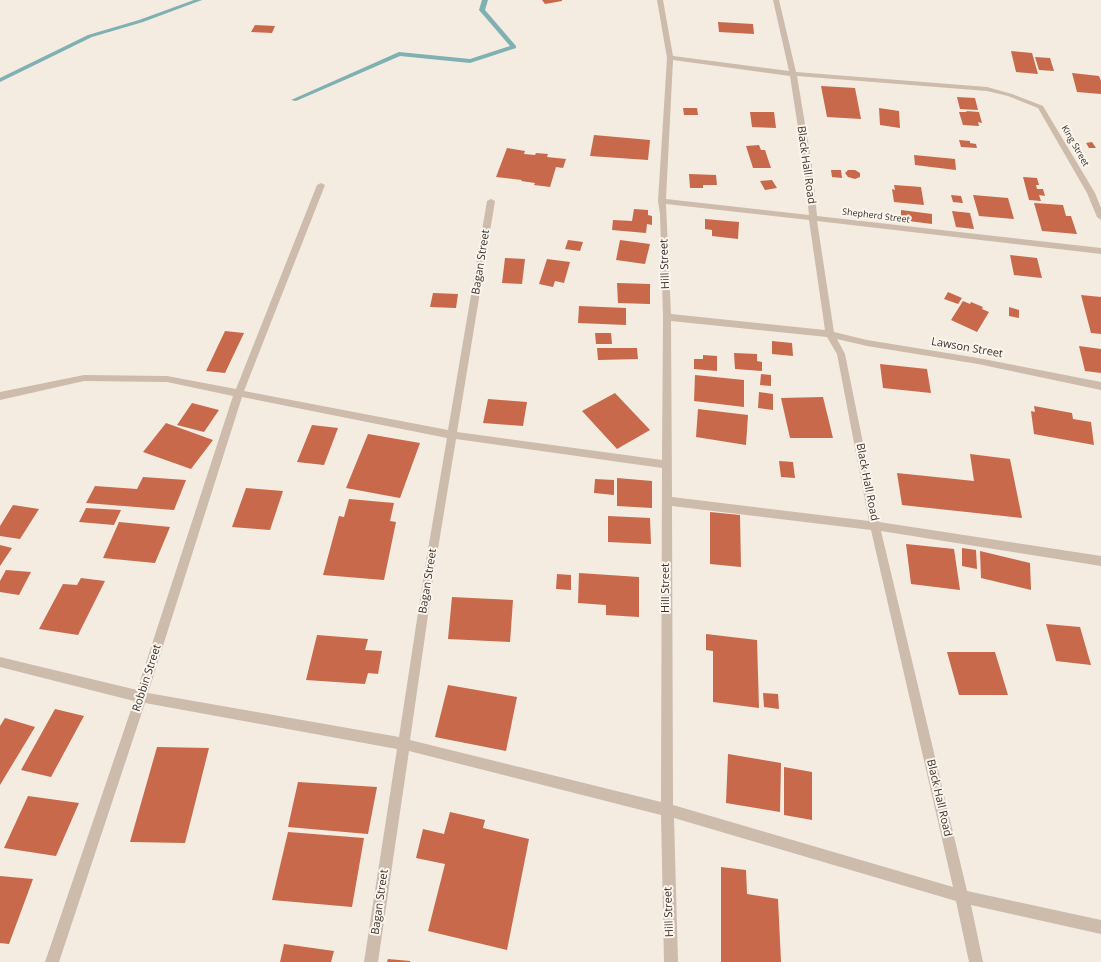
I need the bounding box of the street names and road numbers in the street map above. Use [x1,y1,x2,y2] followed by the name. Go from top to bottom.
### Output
[1059,124,1091,168] street label: King Street
[794,125,818,205] street label: Black Hall Road
[841,206,911,226] street label: Shepherd Street
[469,229,493,295] street label: Bagan Street
[658,239,672,289] street label: Hill Street
[930,335,1004,361] street label: Lawson Street
[853,442,881,522] street label: Black Hall Road
[416,548,440,614] street label: Bagan Street
[659,563,673,613] street label: Hill Street
[130,643,164,713] street label: Robbin Street
[924,758,954,838] street label: Black Hall Road
[369,869,391,935] street label: Bagan Street
[662,887,676,937] street label: Hill Street

